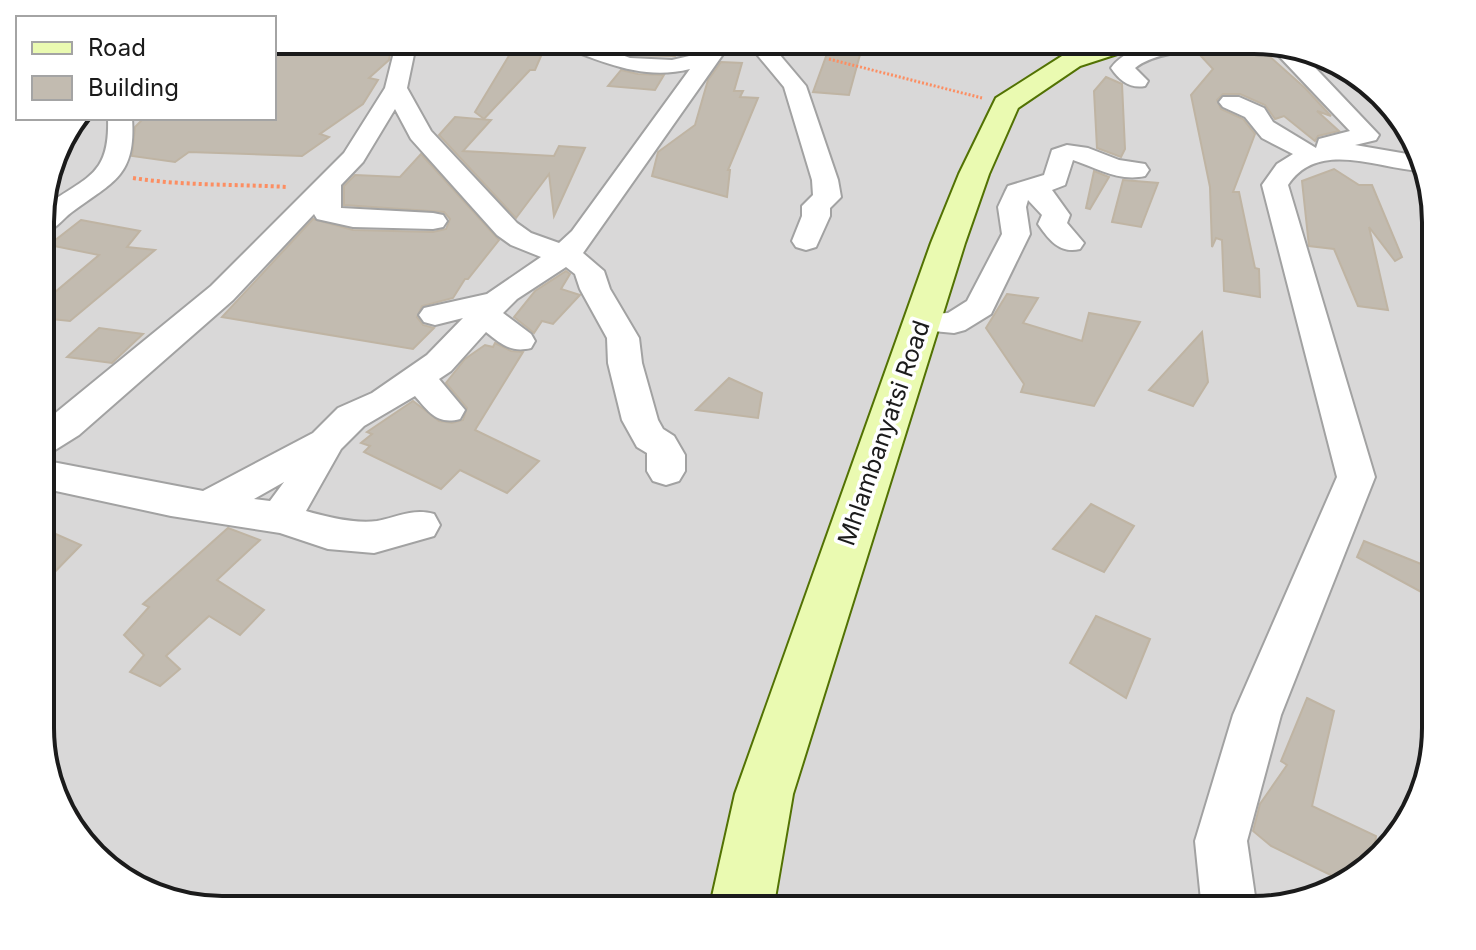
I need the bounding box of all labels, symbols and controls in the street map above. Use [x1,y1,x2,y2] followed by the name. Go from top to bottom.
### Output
[16,16,276,120] legend
[88,33,146,62] text: Road
[88,73,179,102] text: Building
[831,317,936,549] street label: Mhlambanyatsi Road

